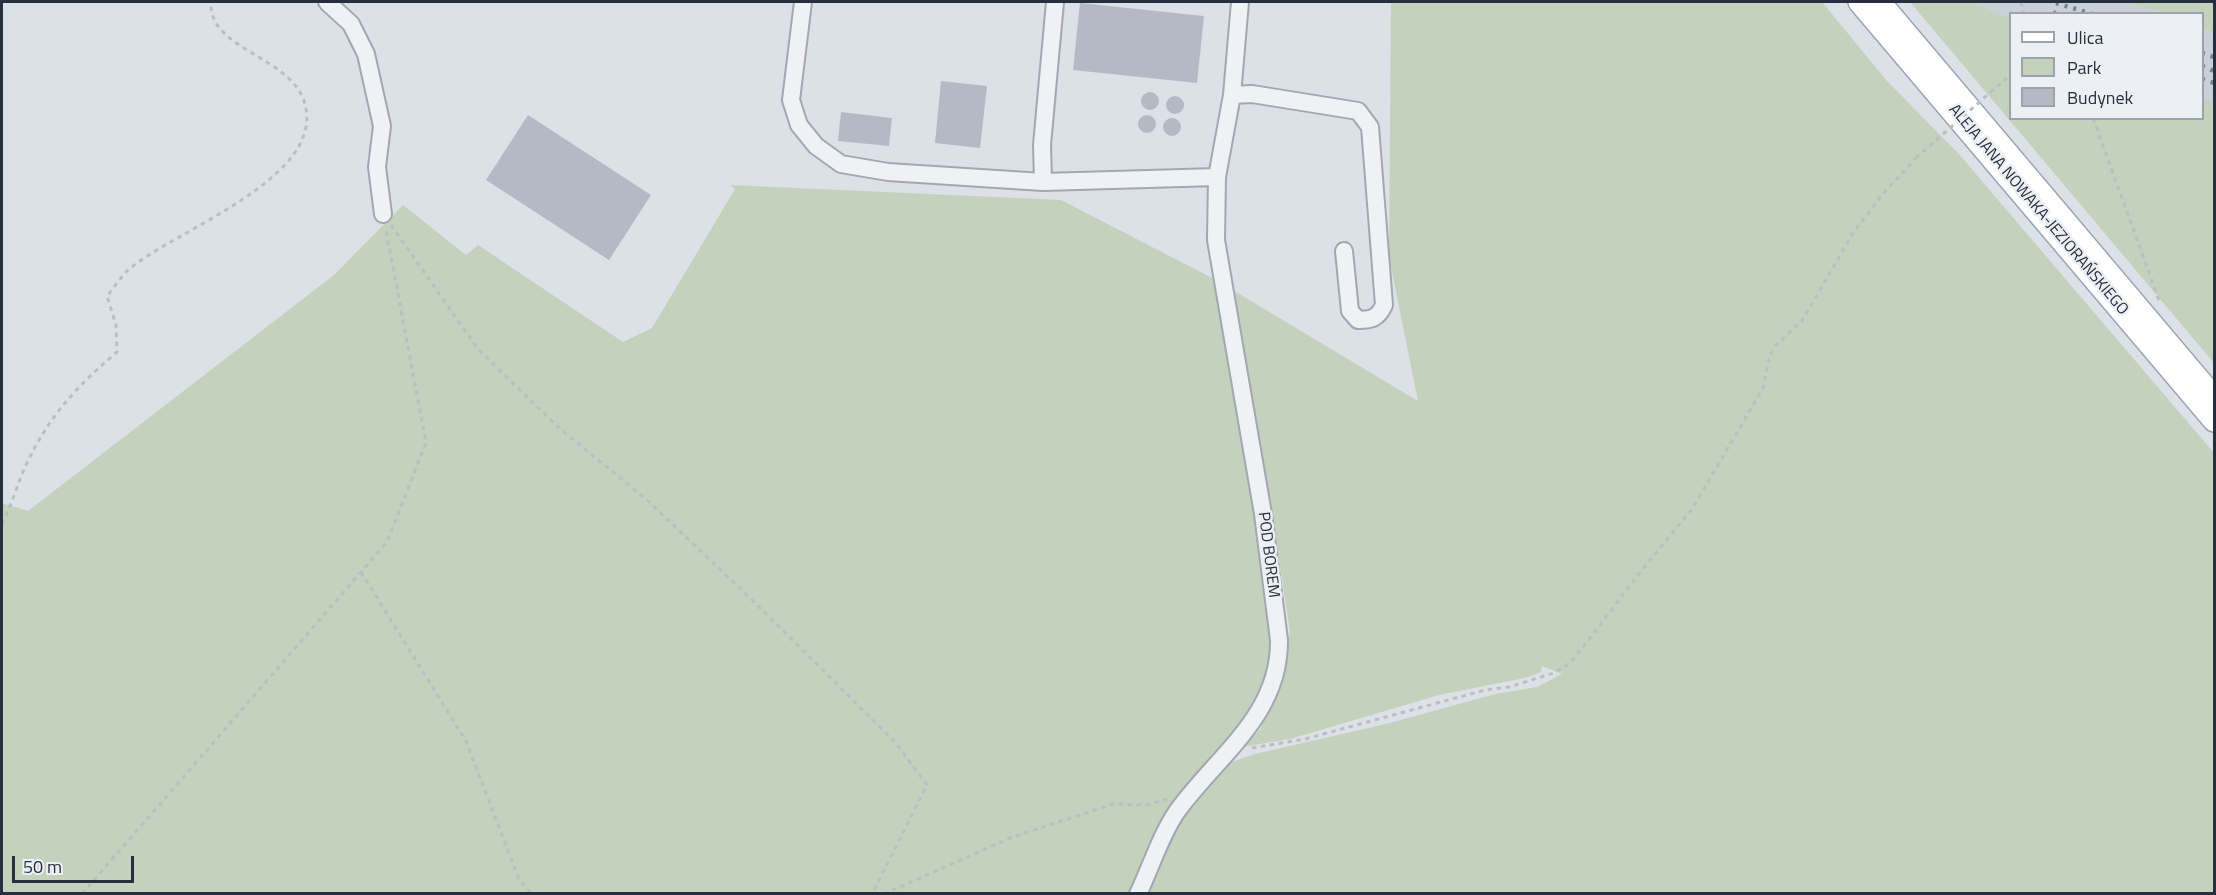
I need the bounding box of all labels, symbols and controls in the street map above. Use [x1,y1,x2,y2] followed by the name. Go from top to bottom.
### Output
[2009,12,2204,120] legend
[2067,24,2104,51] text: Ulica
[2067,54,2101,81] text: Park
[2067,84,2133,111] text: Budynek
[1944,101,2132,319] street label: ALEJA JANA NOWAKA-JEZIORAŃSKIEGO
[1253,511,1283,599] street label: POD BOREM
[15,844,136,882] scale bar
[23,853,62,880] text: 50 m

